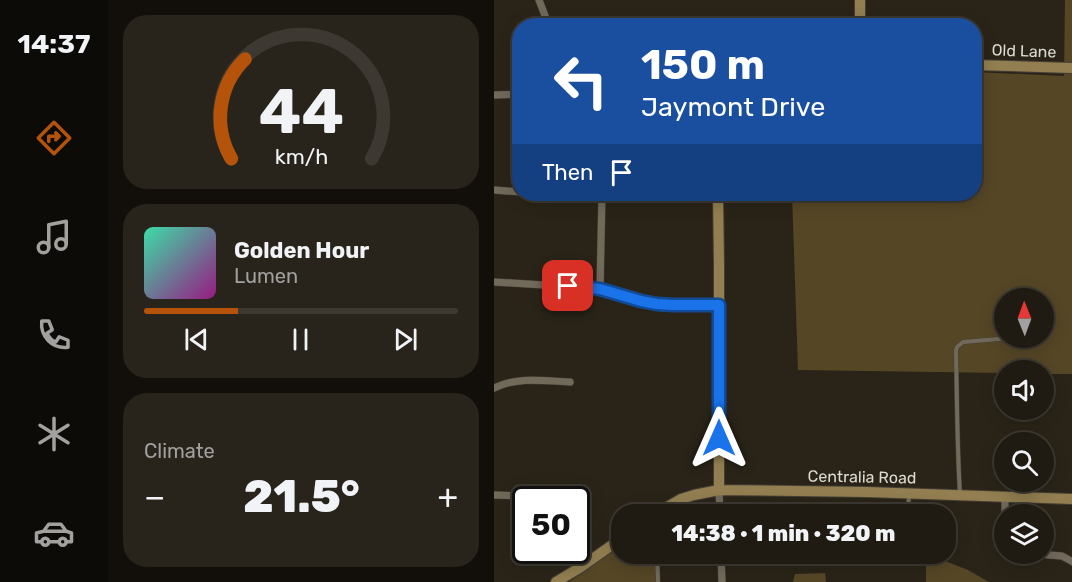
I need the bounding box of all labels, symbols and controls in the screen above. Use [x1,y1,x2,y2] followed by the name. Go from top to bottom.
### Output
[17,28,91,60] text: 14:37
[641,40,765,90] text: 150 m
[991,40,1057,62] street label: Old Lane
[542,42,620,120] icon: left
[258,75,344,149] text: 44
[641,91,825,123] text: Jaymont Drive
[33,117,75,159] icon: directions
[274,144,328,169] text: km/h
[605,156,638,189] icon: arrive
[542,159,593,186] text: Then
[33,216,75,258] icon: music
[234,237,369,264] text: Golden Hour
[542,260,593,311] pin
[234,264,298,288] text: Lumen
[551,269,584,302] icon: arrive
[994,288,1054,348] north arrow
[994,288,1054,564] map controls
[33,314,75,356] icon: phone
[180,323,213,356] icon: previous
[284,323,317,356] icon: pause
[389,323,422,356] icon: next
[994,360,1054,420] button: sound
[687,406,751,470] position arrow
[33,413,75,455] icon: climate
[994,432,1054,492] button: search
[144,439,215,463] text: Climate
[808,467,916,487] street label: Centralia Road
[243,470,360,523] text: 21.5°
[144,477,165,516] text: −
[437,477,458,516] text: +
[512,486,590,564] speed limit sign: 50
[994,504,1054,564] button: layers
[33,512,75,554] icon: car
[671,520,896,547] text: 14:38 · 1 min · 320 m

